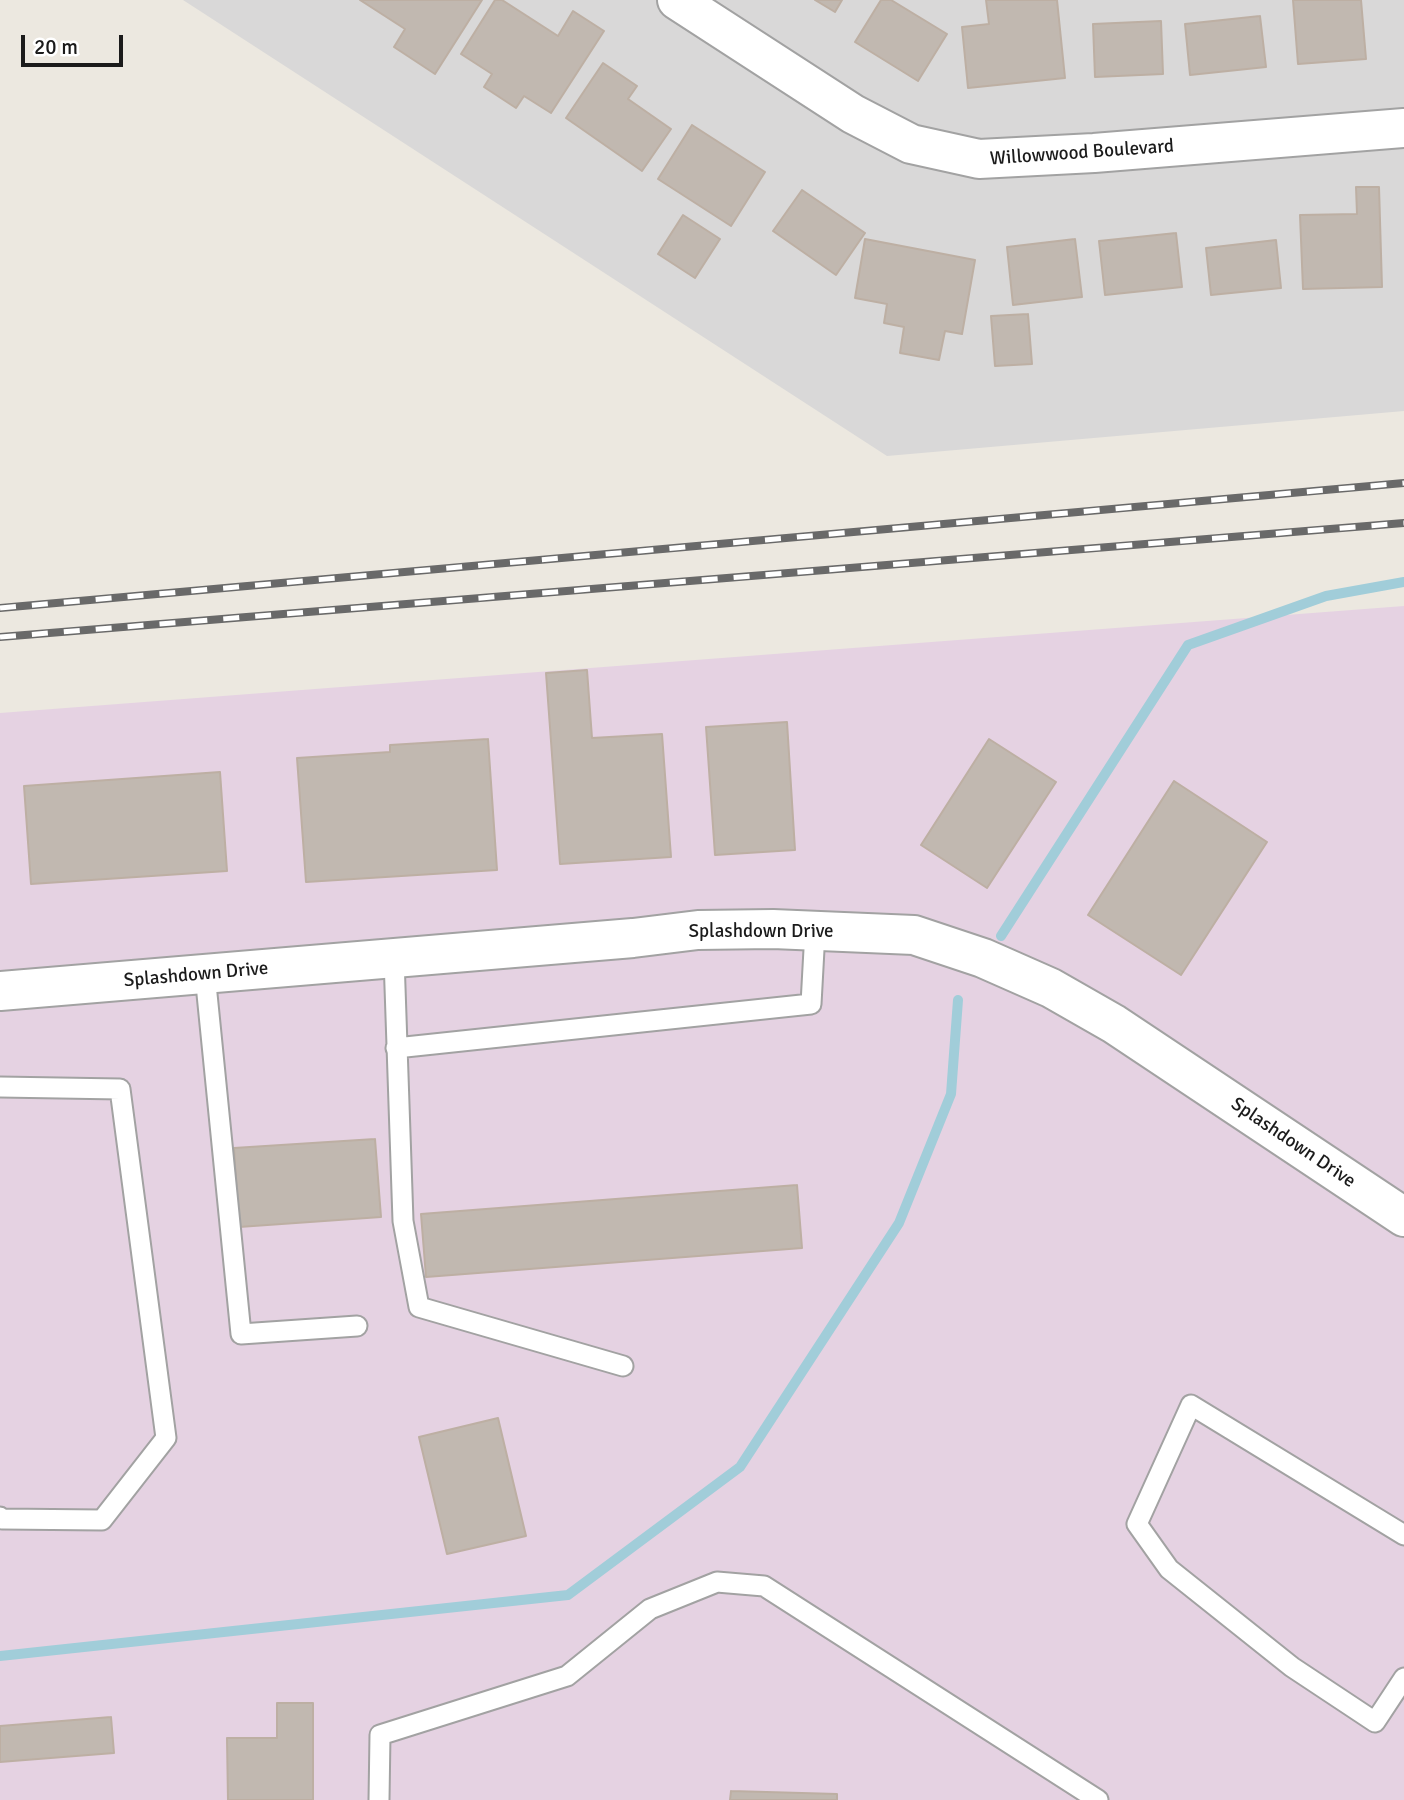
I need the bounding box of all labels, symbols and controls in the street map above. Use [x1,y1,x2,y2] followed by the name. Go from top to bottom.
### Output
[24,21,126,65] scale bar
[34,34,78,60] text: 20 m
[989,135,1175,171] street label: Willowwood Boulevard
[688,921,834,943] street label: Splashdown Drive
[123,957,269,993] street label: Splashdown Drive
[1226,1093,1360,1193] street label: Splashdown Drive

